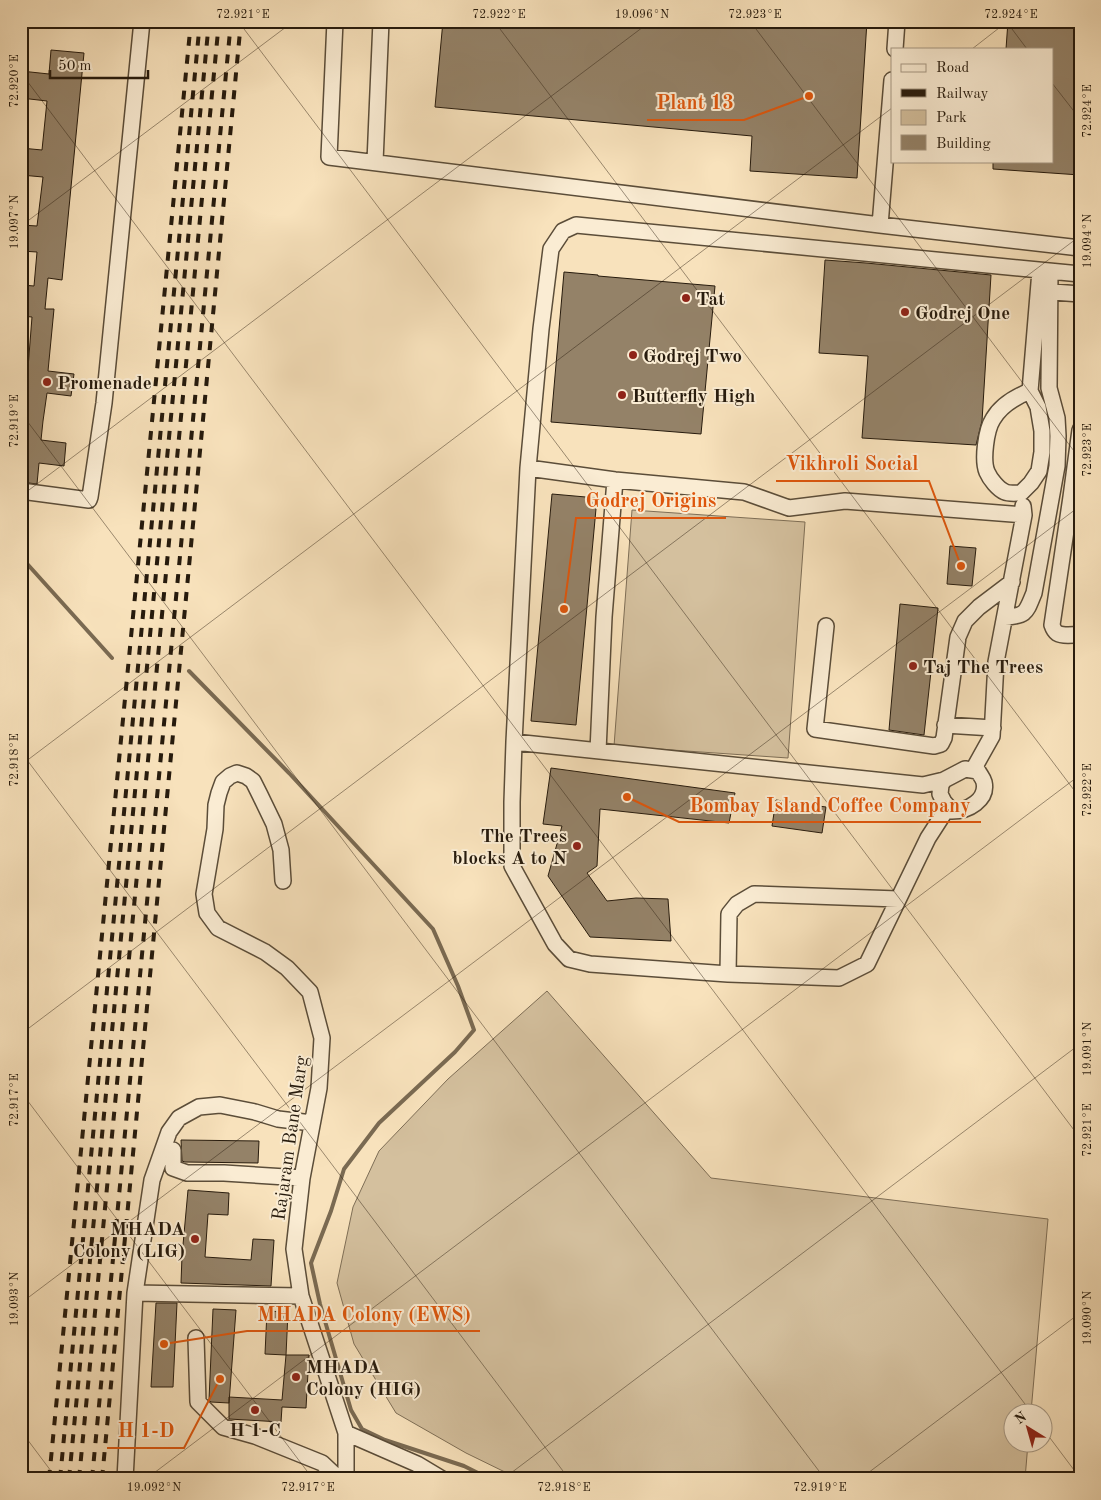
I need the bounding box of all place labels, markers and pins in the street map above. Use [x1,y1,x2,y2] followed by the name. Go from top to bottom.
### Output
[647,85,744,120] callout: Plant 13
[696,291,725,310] place label: Tat
[680,292,692,304] marker: Tat
[915,305,1010,324] place label: Godrej One
[899,306,911,318] marker: Godrej One
[643,348,742,367] place label: Godrej Two
[627,349,639,361] marker: Godrej Two
[57,375,152,394] place label: Promenade
[41,376,53,388] marker: Promenade
[632,388,756,407] place label: Butterfly High
[616,389,628,401] marker: Butterfly High
[776,446,929,481] callout: Vikhroli Social
[576,483,726,518] callout: Godrej Origins
[923,659,1043,678] place label: Taj The Trees
[907,660,919,672] marker: Taj The Trees
[679,787,981,822] callout: Bombay Island Coffee Company
[453,828,567,869] place label: The Trees blocks A to N
[571,840,583,852] marker: The Trees blocks A to N
[73,1221,185,1262] place label: MHADA Colony (LIG)
[189,1233,201,1245] marker: MHADA Colony (LIG)
[247,1296,480,1331] callout: MHADA Colony (EWS)
[306,1359,421,1400] place label: MHADA Colony (HIG)
[290,1371,302,1383] marker: MHADA Colony (HIG)
[249,1404,261,1416] marker: H 1-C
[107,1413,184,1448] callout: H 1-D
[229,1422,281,1441] place label: H 1-C

